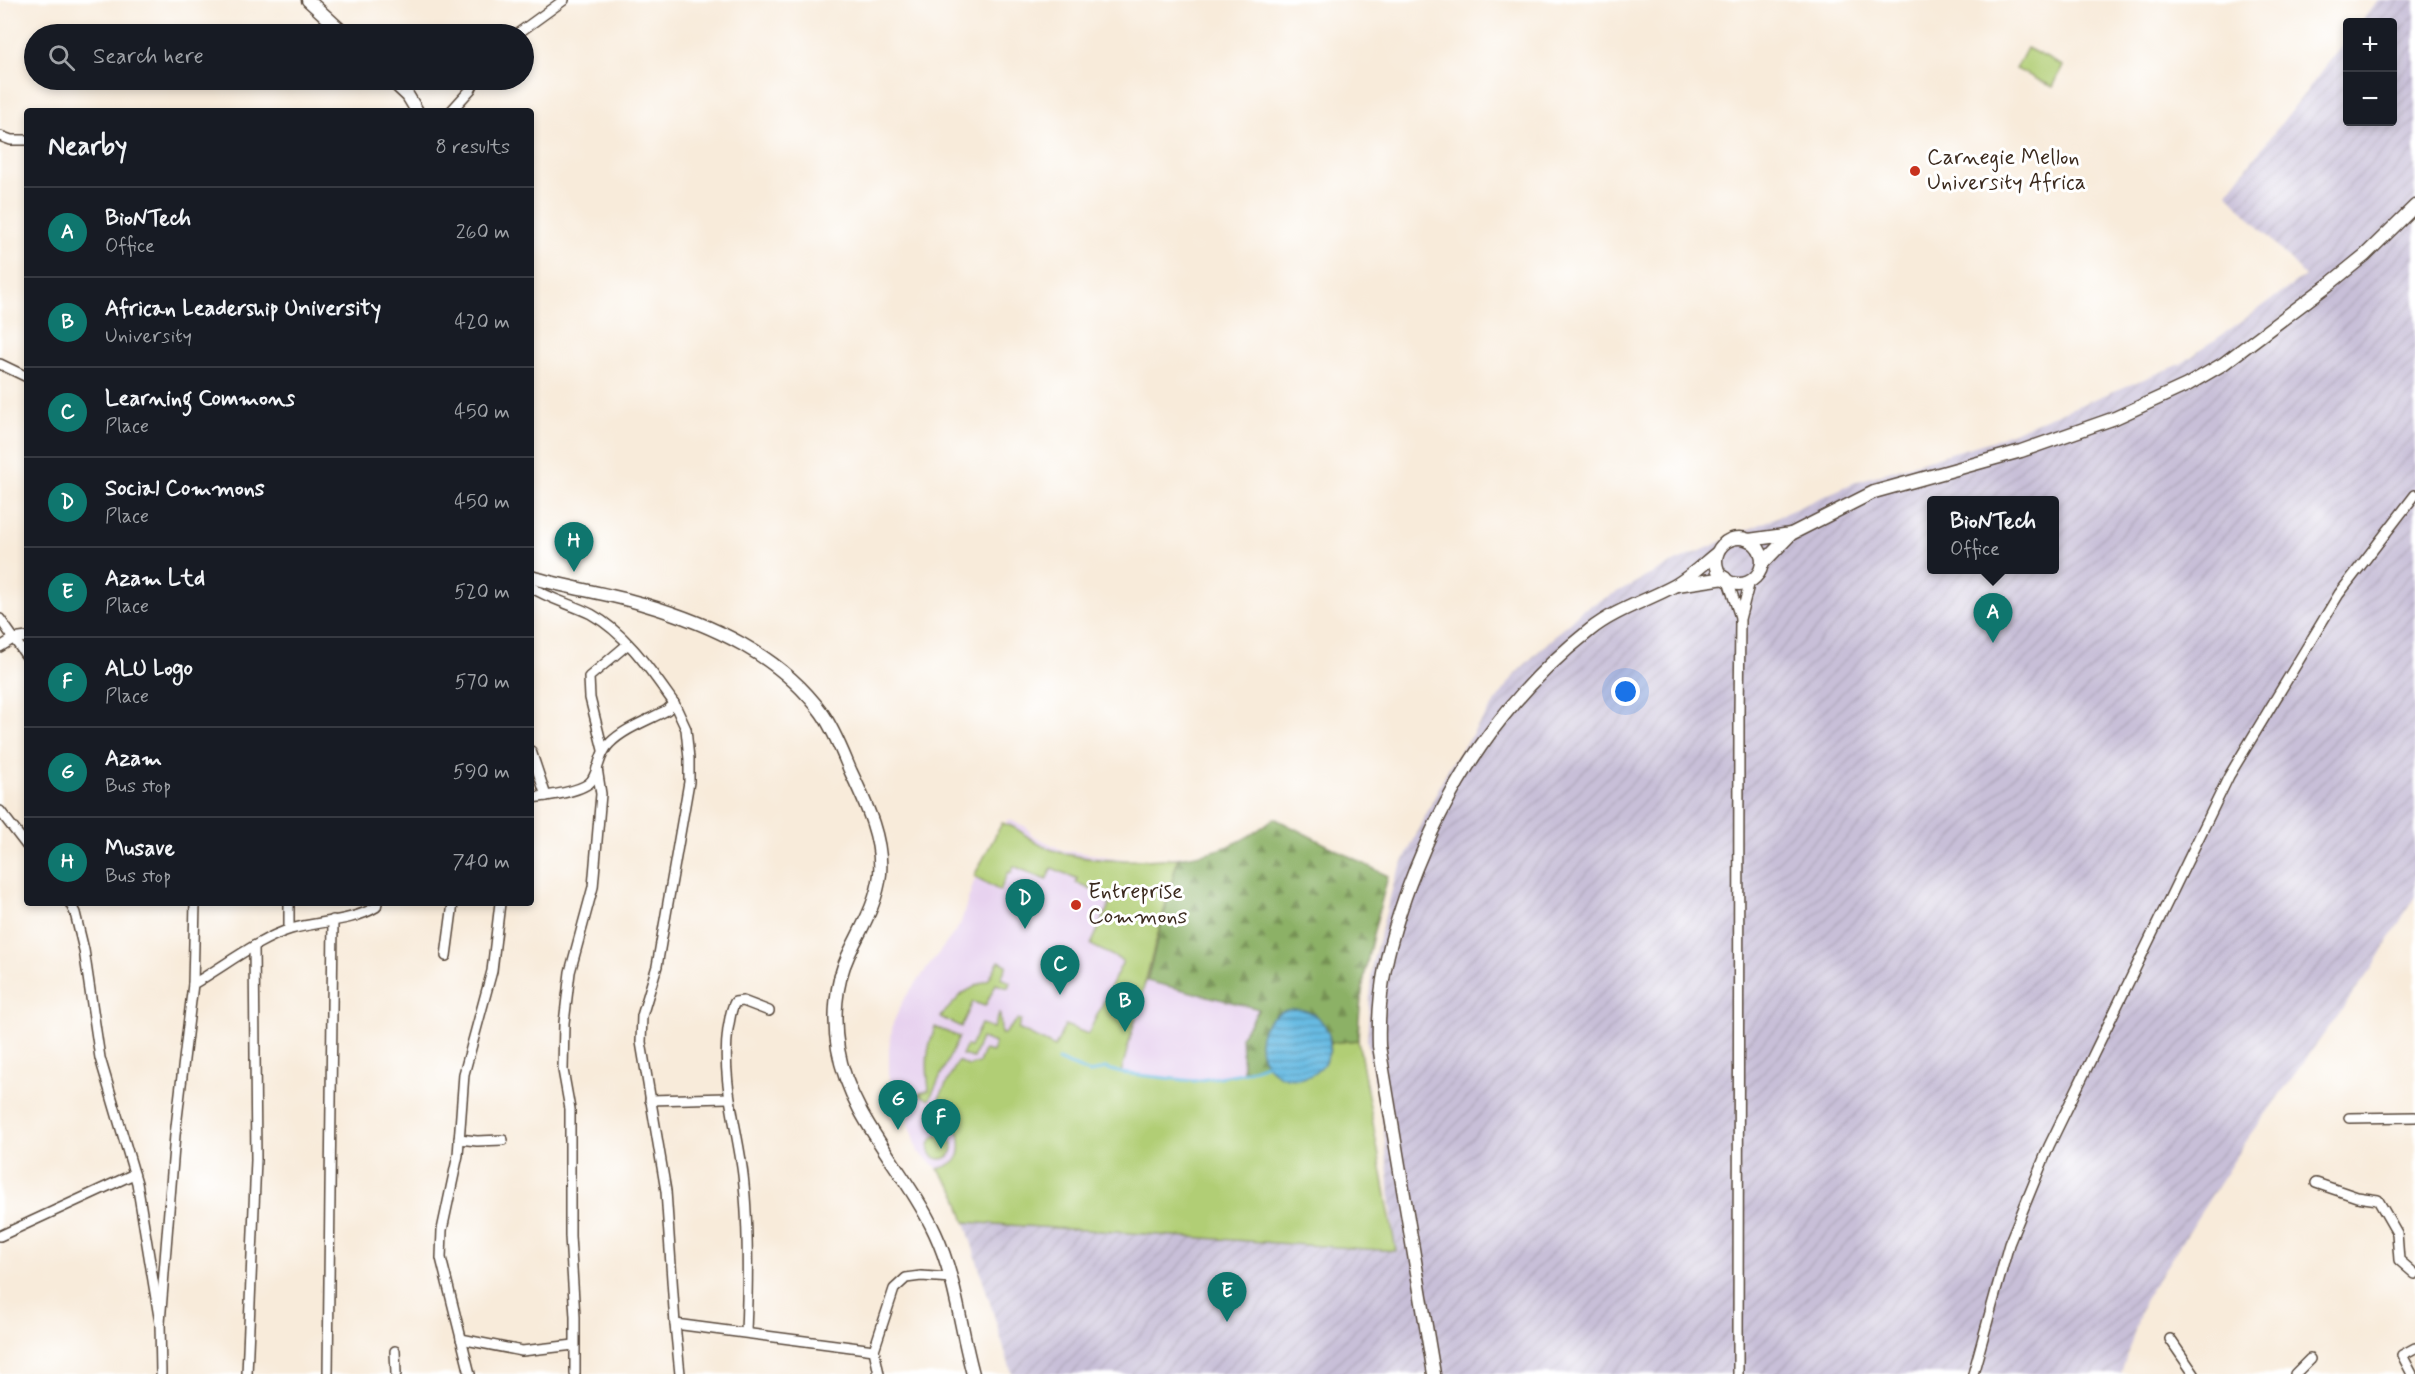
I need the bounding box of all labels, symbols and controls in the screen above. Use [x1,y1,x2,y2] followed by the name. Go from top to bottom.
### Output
[2343,18,2397,126] map controls
[2343,18,2397,72] button: +
[24,24,534,90] search box
[45,41,78,74] icon: search
[93,43,204,71] text: Search here
[2343,72,2397,126] button: −
[48,130,127,164] text: Nearby
[436,134,510,161] text: 8 results
[1927,144,2086,197] place label: Carnegie Mellon University Africa
[1908,164,1922,178] marker: Carnegie Mellon University Africa
[105,205,191,233] text: BioNTech
[61,219,74,246] text: A
[456,219,510,246] text: 260 m
[105,233,155,260] text: Office
[105,295,381,323] text: African Leadership University
[61,309,74,336] text: B
[454,309,510,336] text: 420 m
[105,323,192,350] text: University
[105,385,295,413] text: Learning Commons
[60,399,75,426] text: C
[454,399,510,426] text: 450 m
[105,413,149,440] text: Place
[105,475,265,503] text: Social Commons
[61,489,74,516] text: D
[454,489,510,516] text: 450 m
[1927,496,2059,574] popup
[105,503,149,530] text: Place
[1950,508,2036,536] text: BioNTech
[554,522,594,572] pin: H
[1950,536,2000,563] text: Office
[105,565,205,593] text: Azam Ltd
[62,579,73,606] text: E
[454,579,510,606] text: 520 m
[105,593,149,620] text: Place
[1974,594,2012,643] pin: A
[105,655,193,683] text: ALU Logo
[62,669,73,696] text: F
[455,669,510,696] text: 570 m
[1611,677,1640,706] your location
[105,683,149,710] text: Place
[105,745,162,773] text: Azam
[61,759,74,786] text: G
[453,759,510,786] text: 590 m
[105,773,171,800] text: Bus stop
[105,835,175,863] text: Musave
[61,849,74,876] text: H
[452,849,510,876] text: 740 m
[105,863,171,890] text: Bus stop
[1088,878,1187,931] place label: Entreprise Commons
[1006,880,1044,929] pin: D
[1069,898,1083,912] marker: Entreprise Commons
[1040,946,1080,995] pin: C
[1106,982,1144,1032] pin: B
[878,1080,918,1130] pin: G
[922,1100,960,1149] pin: F
[1208,1272,1246,1322] pin: E

